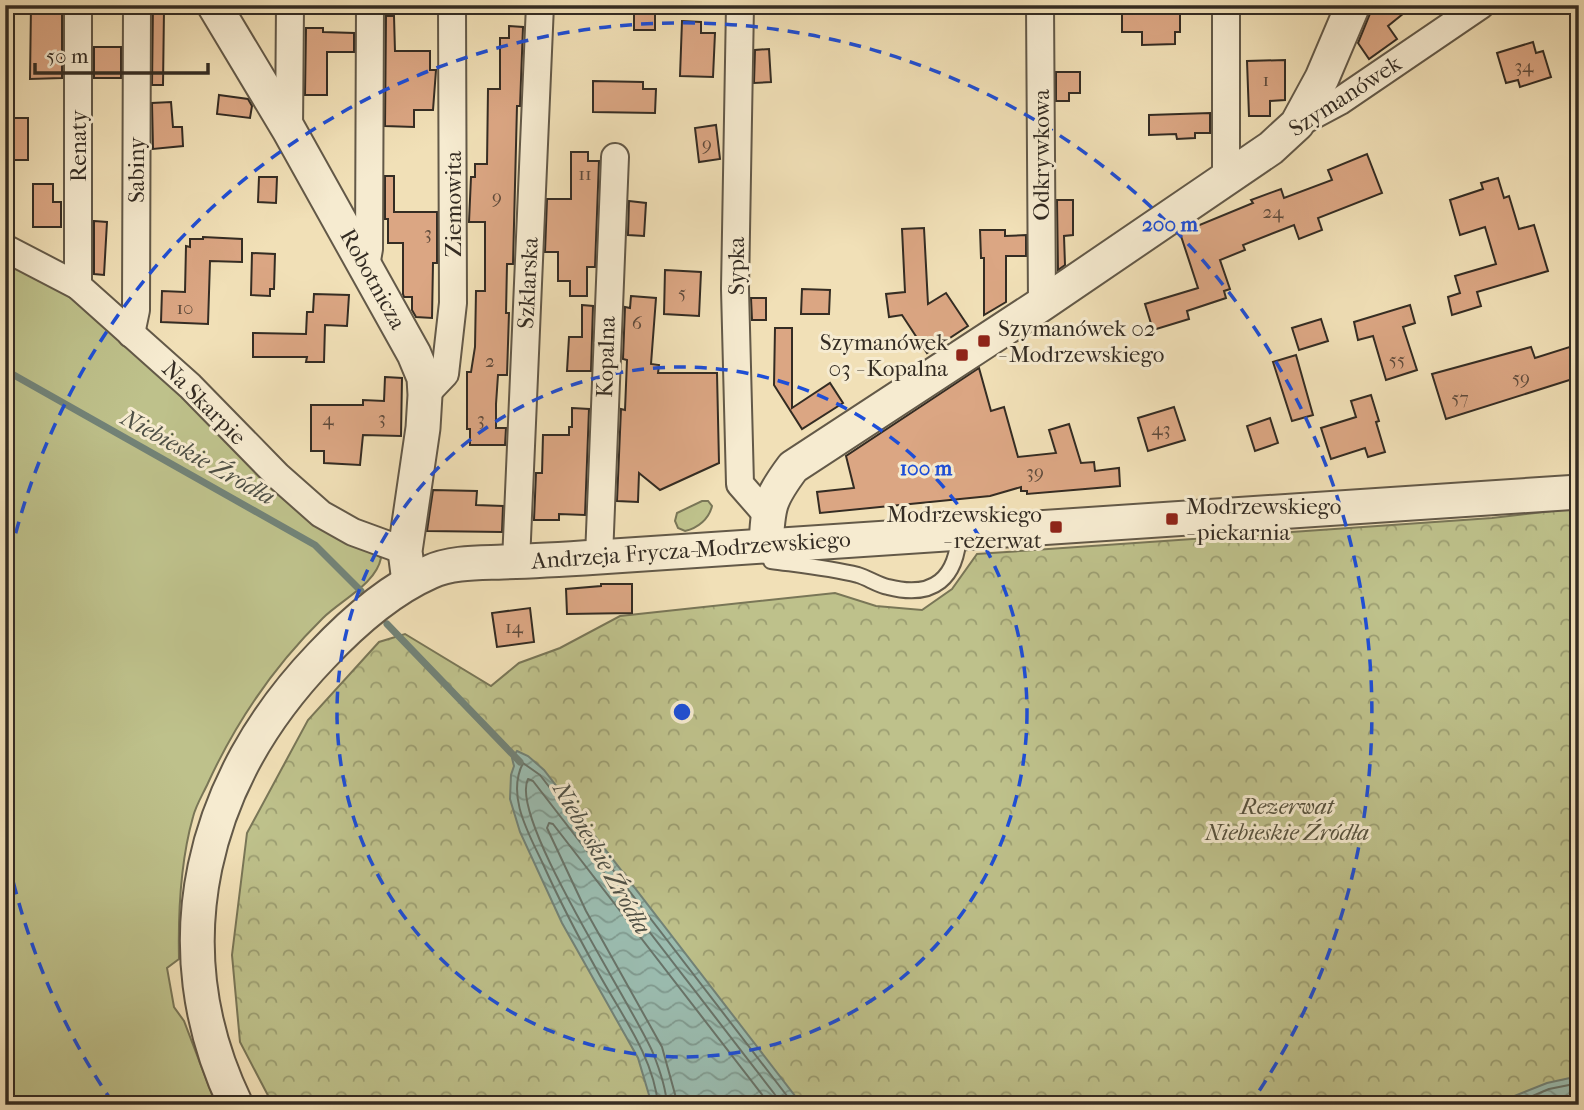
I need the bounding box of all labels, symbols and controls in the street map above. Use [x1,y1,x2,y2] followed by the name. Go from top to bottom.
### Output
[35,32,208,76] scale bar
[46,44,89,68] text: 50 m
[1284,49,1407,142] street label: Szymanówek
[1514,55,1534,77] house number: 34
[1263,69,1269,91] house number: 1
[1028,89,1055,221] street label: Odkrywkowa
[65,109,92,182] street label: Renaty
[702,133,712,155] house number: 9
[123,136,150,203] street label: Sabiny
[440,150,467,257] street label: Ziemowita
[578,163,592,185] house number: 11
[492,186,502,208] house number: 9
[1263,201,1284,223] house number: 24
[1142,212,1199,236] text: 200 m
[424,222,432,244] house number: 3
[334,224,412,334] street label: Robotnicza
[512,236,544,329] street label: Szklarska
[723,236,750,295] street label: Sypka
[678,282,686,304] house number: 5
[176,297,194,319] house number: 10
[632,312,643,334] house number: 6
[591,315,621,398] street label: Kopalna
[998,315,1164,368] place label: Szymanówek 02 - Modrzewskiego
[820,329,949,382] place label: Szymanówek 03 - Kopalna
[976,333,992,349] marker: Szymanówek 02 - Modrzewskiego
[954,347,970,363] marker: Szymanówek 03 - Kopalna
[1389,349,1405,371] house number: 55
[485,350,495,372] house number: 2
[156,355,252,451] street label: Na Skarpie
[1512,367,1530,389] house number: 59
[1451,387,1469,409] house number: 57
[115,403,280,511] water label: Niebieskie Źródła
[378,407,386,429] house number: 3
[322,408,334,430] house number: 4
[477,408,485,430] house number: 3
[1151,418,1171,440] house number: 43
[900,456,953,480] text: 100 m
[1026,461,1044,483] house number: 39
[1186,493,1341,546] place label: Modrzewskiego - piekarnia
[887,501,1042,554] place label: Modrzewskiego - rezerwat
[1164,511,1180,527] marker: Modrzewskiego - piekarnia
[1048,519,1064,535] marker: Modrzewskiego - rezerwat
[530,525,851,575] street label: Andrzeja Frycza-Modrzewskiego
[505,616,524,638] house number: 14
[670,700,694,724] centre of rings
[547,776,657,939] water label: Niebieskie Źródła
[1204,793,1369,846] park label: Rezerwat Niebieskie Źródła

